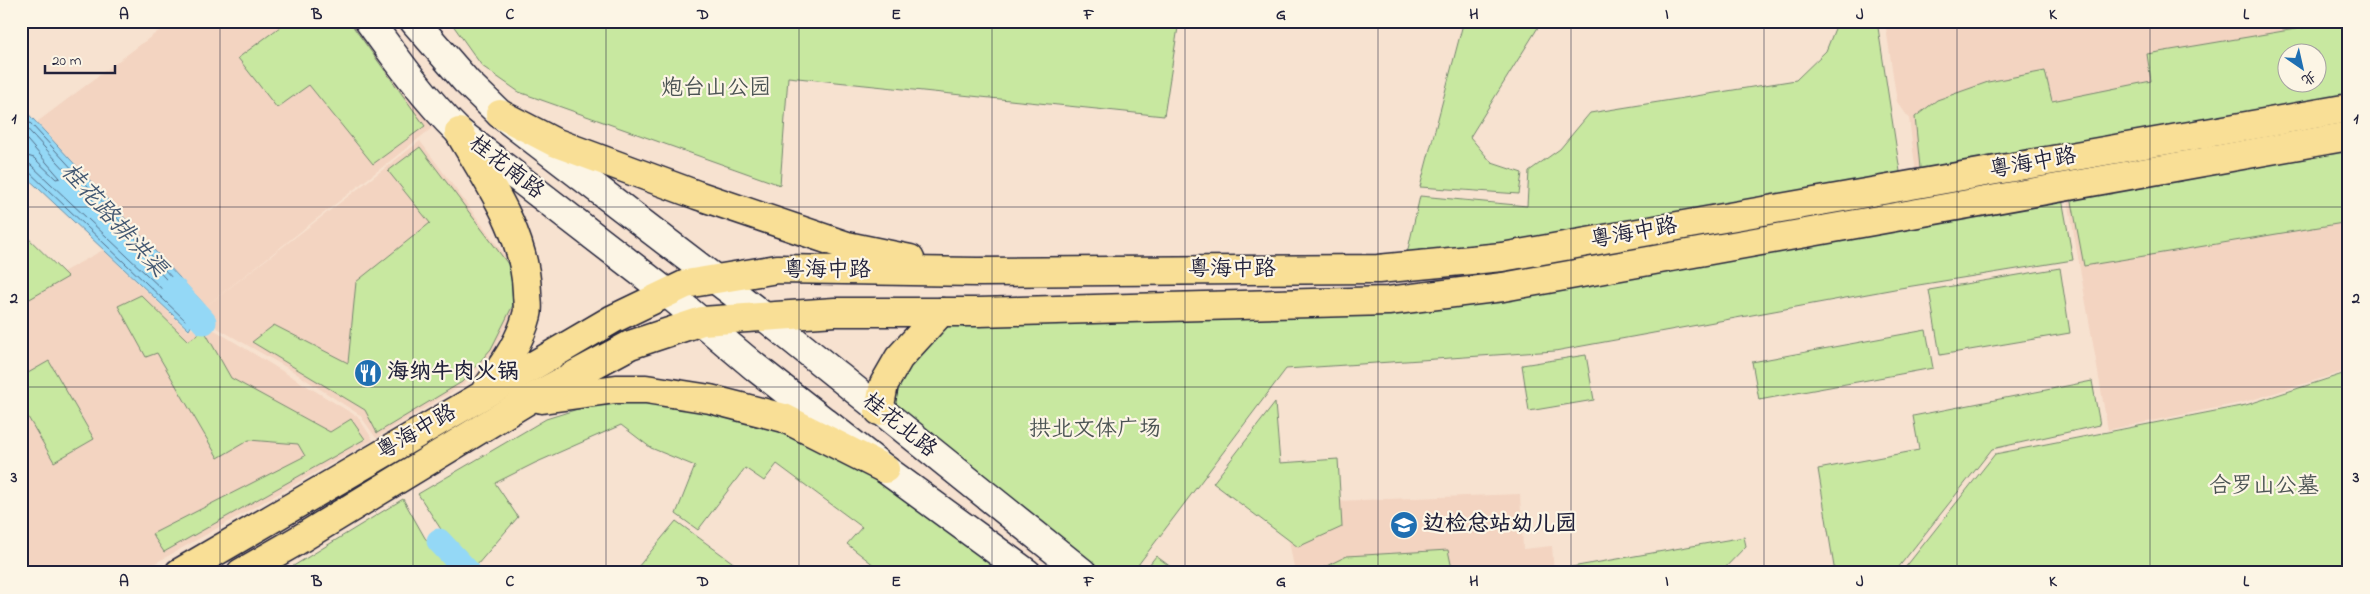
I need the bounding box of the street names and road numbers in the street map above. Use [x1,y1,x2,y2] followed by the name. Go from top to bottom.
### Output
[461,128,551,208] street label: 桂花南路
[1987,141,2079,187] street label: 粤海中路
[1588,211,1680,257] street label: 粤海中路
[1188,254,1276,286] street label: 粤海中路
[783,255,871,287] street label: 粤海中路
[855,386,943,466] street label: 桂花北路
[371,397,463,469] street label: 粤海中路

